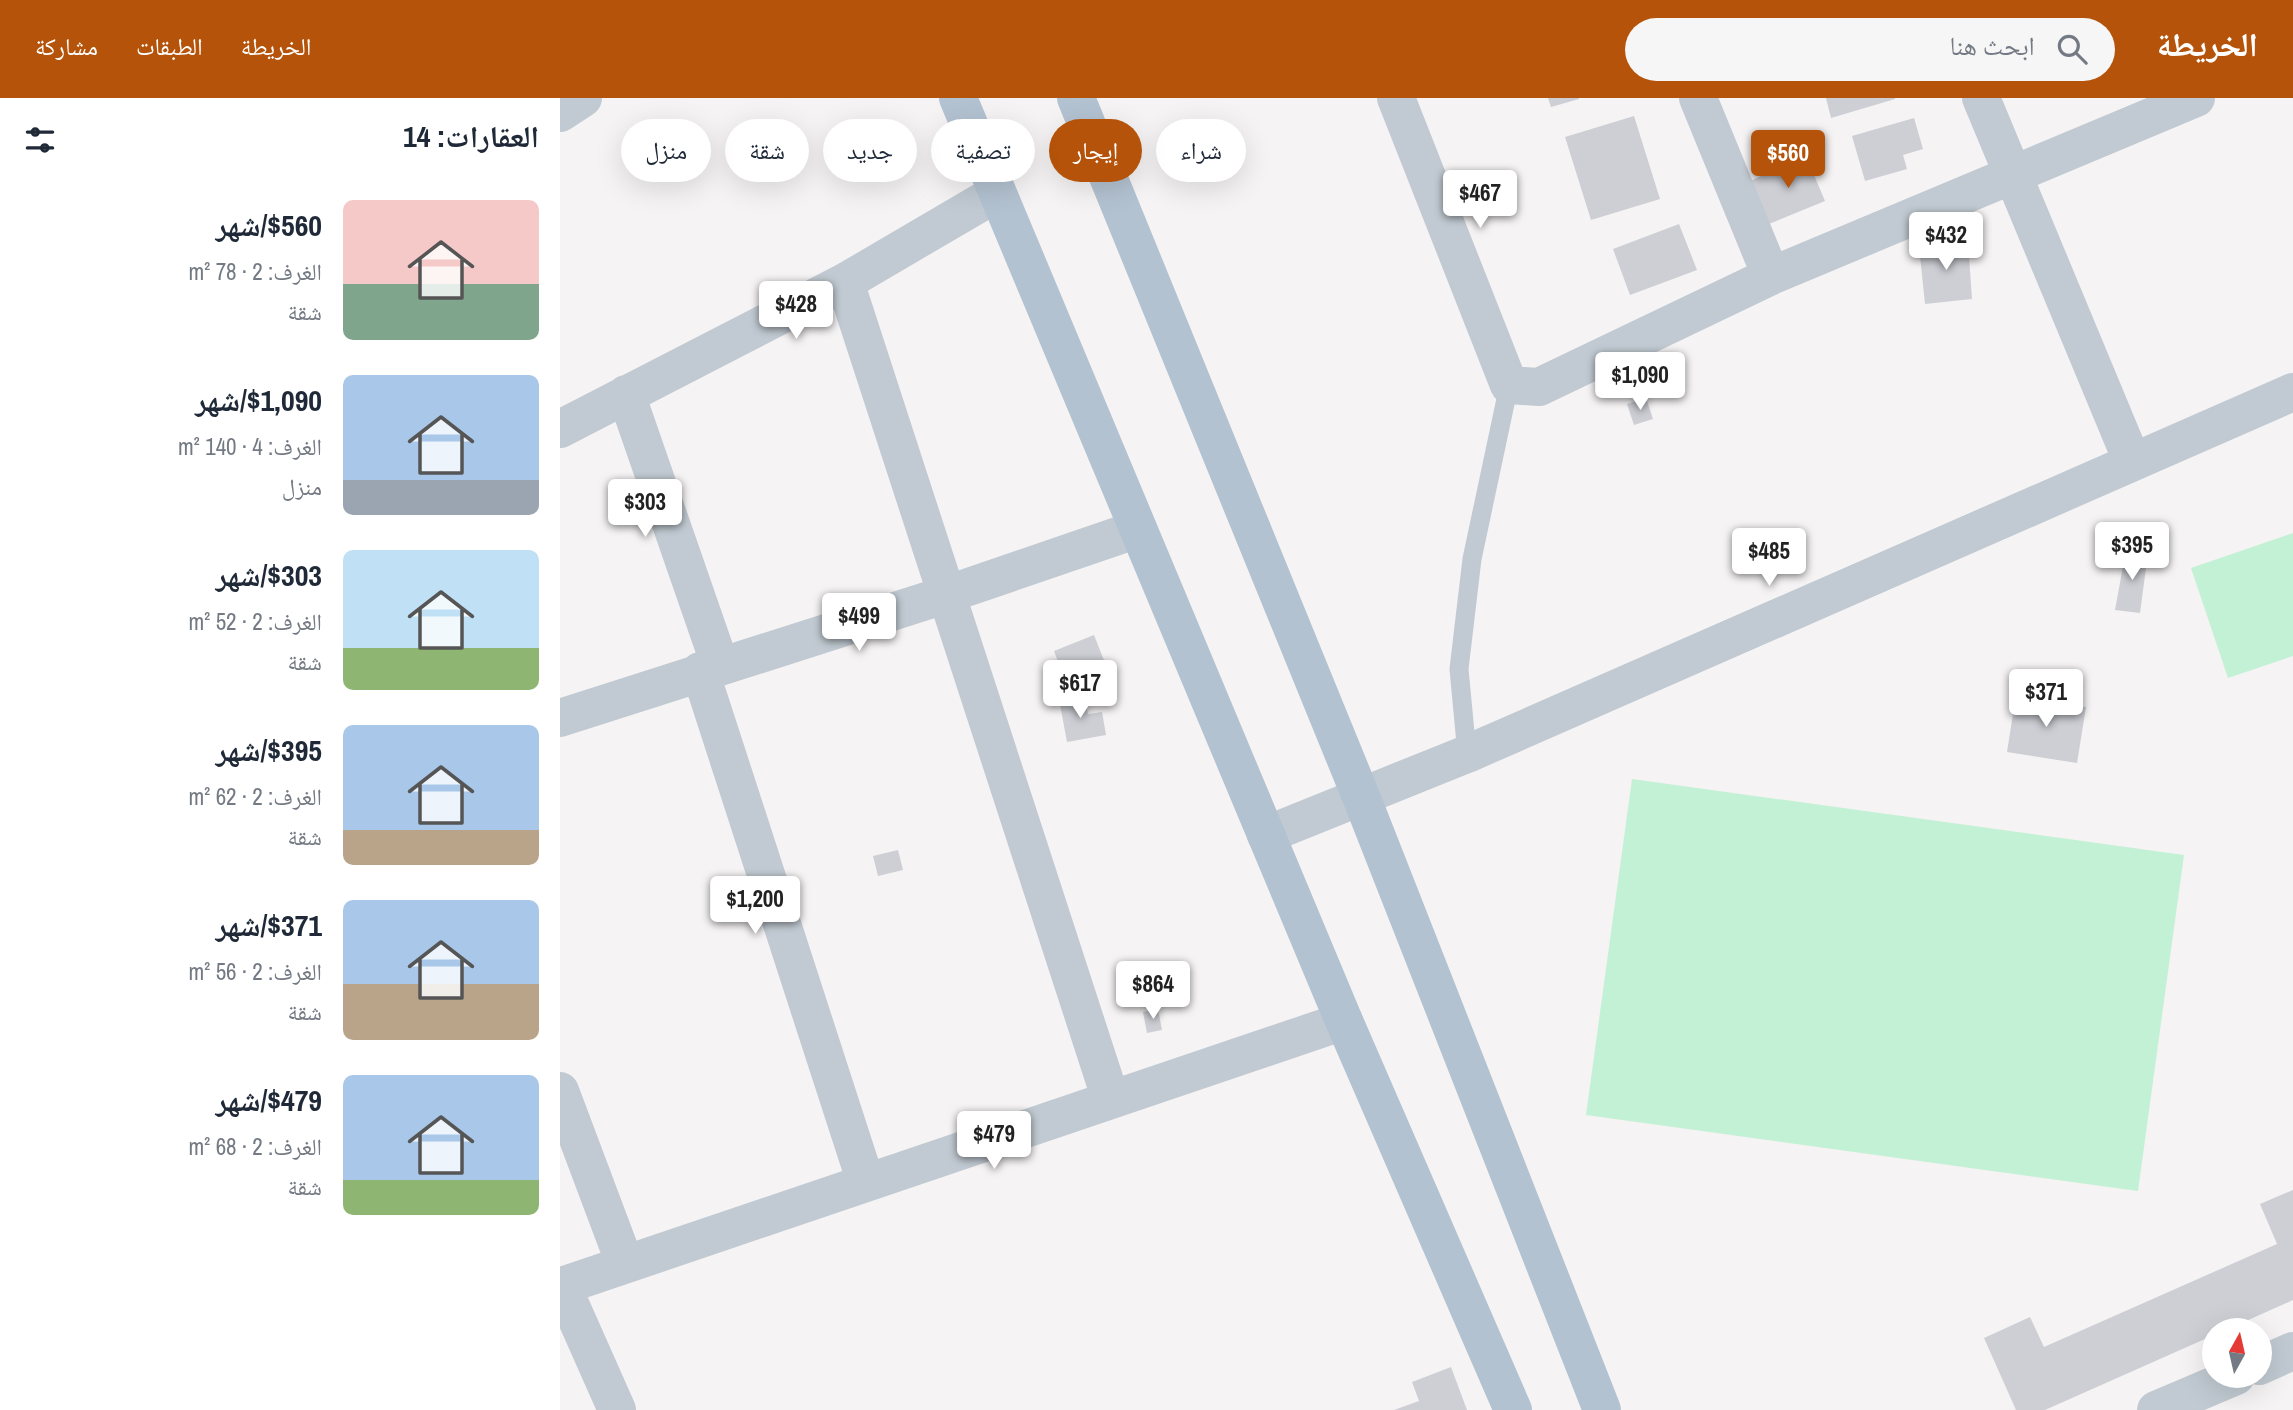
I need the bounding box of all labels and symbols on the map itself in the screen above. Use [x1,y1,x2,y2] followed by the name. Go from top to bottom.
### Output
[1747,130,1829,190] pin: $560
[1439,170,1521,230] pin: $467
[1905,212,1987,272] pin: $432
[755,282,837,341] pin: $428
[1583,352,1697,412] pin: $1,090
[604,480,686,539] pin: $303
[2091,522,2173,582] pin: $395
[1728,528,1810,588] pin: $485
[818,594,900,653] pin: $499
[1039,660,1121,720] pin: $617
[2005,670,2087,729] pin: $371
[698,876,812,936] pin: $1,200
[1112,962,1194,1021] pin: $864
[953,1112,1035,1171] pin: $479
[2202,1318,2272,1388] north arrow

